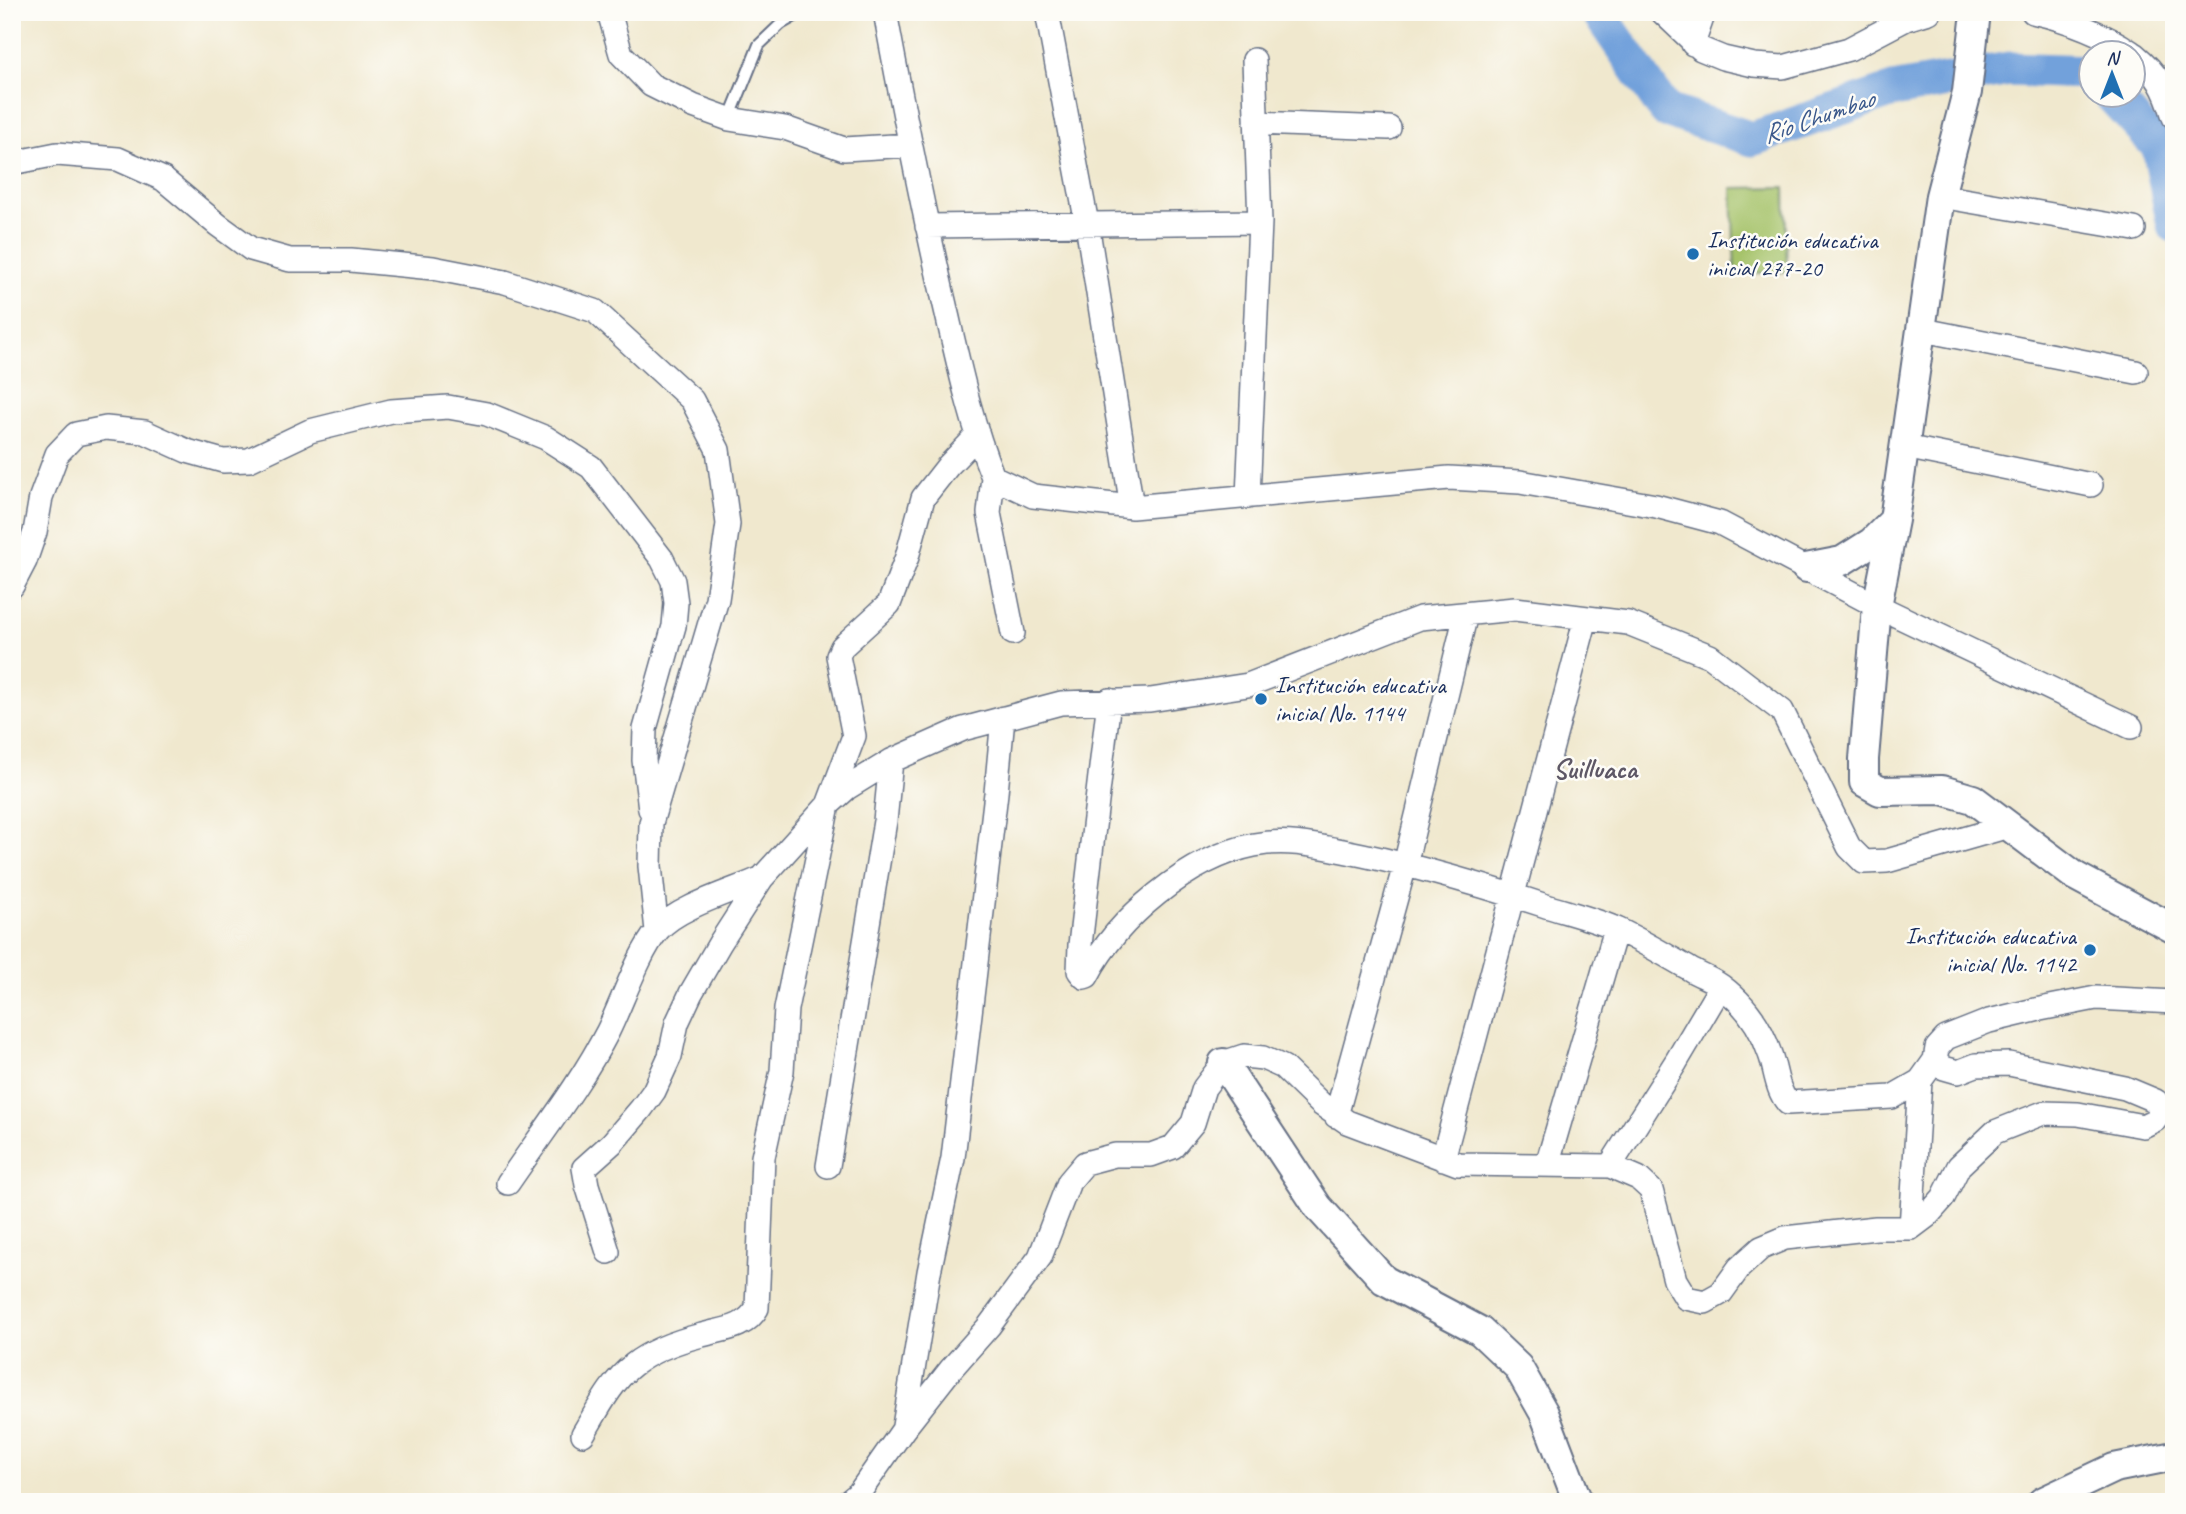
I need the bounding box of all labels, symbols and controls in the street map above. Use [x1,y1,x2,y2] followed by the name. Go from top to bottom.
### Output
[2078,38,2148,108] north arrow
[2106,46,2121,70] text: N
[1758,81,1882,151] water label: Río Chumbao
[1707,225,1879,283] place label: Institución educativa inicial 277-20
[1685,246,1701,262] marker: Institución educativa inicial 277-20
[1275,670,1447,728] place label: Institución educativa inicial No. 1144
[1253,691,1269,707] marker: Institución educativa inicial No. 1144
[1553,751,1640,786] district label: Suilluaca
[1905,921,2078,979] place label: Institución educativa inicial No. 1142
[2082,942,2098,958] marker: Institución educativa inicial No. 1142

